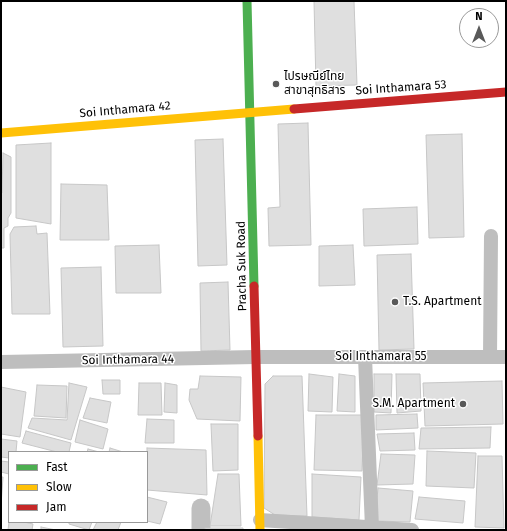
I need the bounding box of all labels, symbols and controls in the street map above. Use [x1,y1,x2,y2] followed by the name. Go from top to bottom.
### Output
[459,8,499,48] north arrow
[475,10,483,23] text: N
[284,70,345,98] place label: ไปรษณีย์ไทย สาขาสุทธิสาร
[355,78,447,98] street label: Soi Inthamara 53
[271,79,281,89] marker: ไปรษณีย์ไทย สาขาสุทธิสาร
[79,99,171,121] street label: Soi Inthamara 42
[234,221,250,311] street label: Pracha Suk Road
[403,295,482,309] place label: T.S. Apartment
[390,297,400,307] marker: T.S. Apartment
[335,350,427,364] street label: Soi Inthamara 55
[82,352,174,368] street label: Soi Inthamara 44
[373,397,455,411] place label: S.M. Apartment
[458,399,468,409] marker: S.M. Apartment
[8,451,148,523] legend
[46,460,68,474] text: Fast
[46,480,72,494] text: Slow
[46,500,66,514] text: Jam

